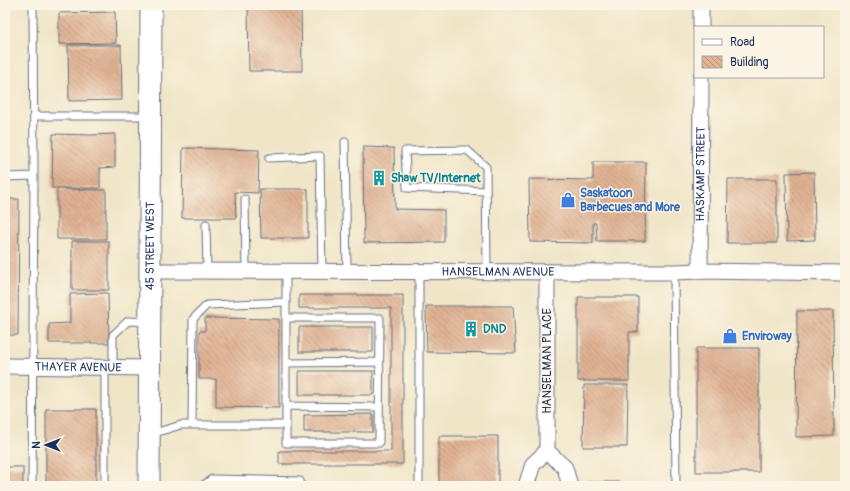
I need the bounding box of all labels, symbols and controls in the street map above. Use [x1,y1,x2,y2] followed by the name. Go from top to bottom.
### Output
[694,26,824,78] legend
[730,35,755,50] text: Road
[730,55,769,70] text: Building
[693,126,709,222] street label: HASKAMP STREET
[370,169,388,187] building icon: Shaw TV/Internet
[391,171,482,186] place label: Shaw TV/Internet
[580,186,681,215] place label: Saskatoon Barbecues and More
[559,191,577,209] shop icon: Saskatoon Barbecues and More
[143,201,158,290] street label: 45 STREET WEST
[441,265,555,280] street label: HANSELMAN AVENUE
[540,308,555,414] street label: HANSELMAN PLACE
[462,320,480,338] building icon: DND
[483,322,507,337] place label: DND
[721,327,739,345] shop icon: Enviroway
[742,329,793,344] place label: Enviroway
[34,359,122,376] street label: THAYER AVENUE
[26,425,66,465] north arrow
[30,441,43,449] text: N

